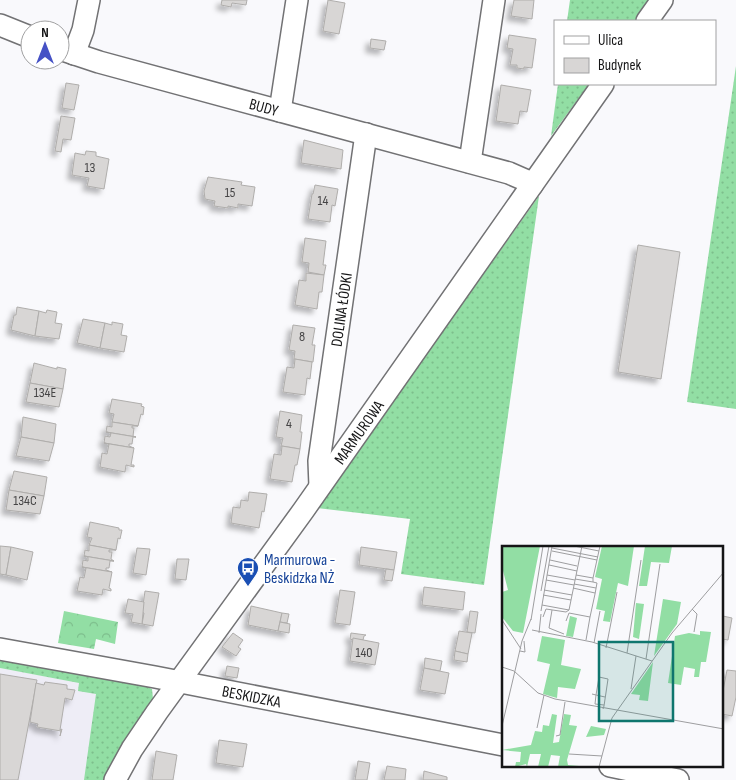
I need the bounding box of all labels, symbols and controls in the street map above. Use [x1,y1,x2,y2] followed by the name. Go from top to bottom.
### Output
[20,20,70,70] north arrow
[554,20,716,85] legend
[41,24,49,41] text: N
[598,31,623,50] text: Ulica
[598,56,641,75] text: Budynek
[247,95,280,121] street label: BUDY
[85,159,96,176] house number: 13
[225,184,236,201] house number: 15
[318,192,329,209] house number: 14
[328,272,357,348] street label: DOLINA ŁÓDKI
[299,328,305,345] house number: 8
[34,384,56,401] house number: 134E
[331,397,389,468] street label: MARMUROWA
[286,415,292,432] house number: 4
[13,492,37,509] house number: 134C
[502,546,724,768] inset map
[264,551,336,588] place label: Marmurowa - Beskidzka NŻ
[236,556,260,587] bus stop icon: Marmurowa - Beskidzka NŻ
[356,644,373,661] house number: 140
[220,682,282,712] street label: BESKIDZKA

